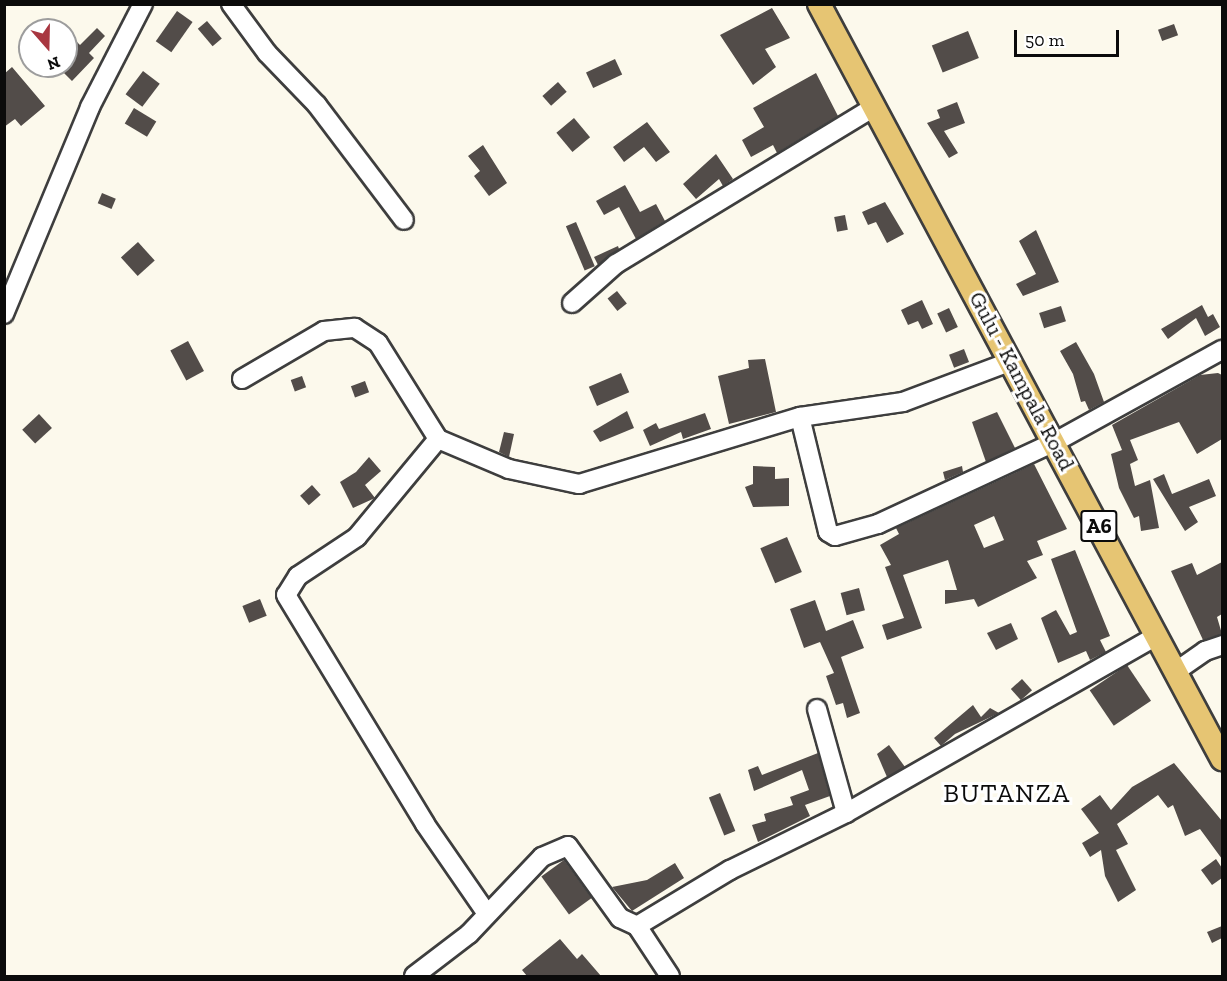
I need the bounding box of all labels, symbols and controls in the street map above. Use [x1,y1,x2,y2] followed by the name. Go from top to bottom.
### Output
[18,18,78,78] north arrow
[1017,18,1122,56] scale bar
[1025,29,1064,51] text: 50 m
[45,52,63,75] text: N
[964,287,1080,475] street label: Gulu - Kampala Road
[1080,508,1118,544] road number: A6
[943,778,1071,810] district label: BUTANZA

